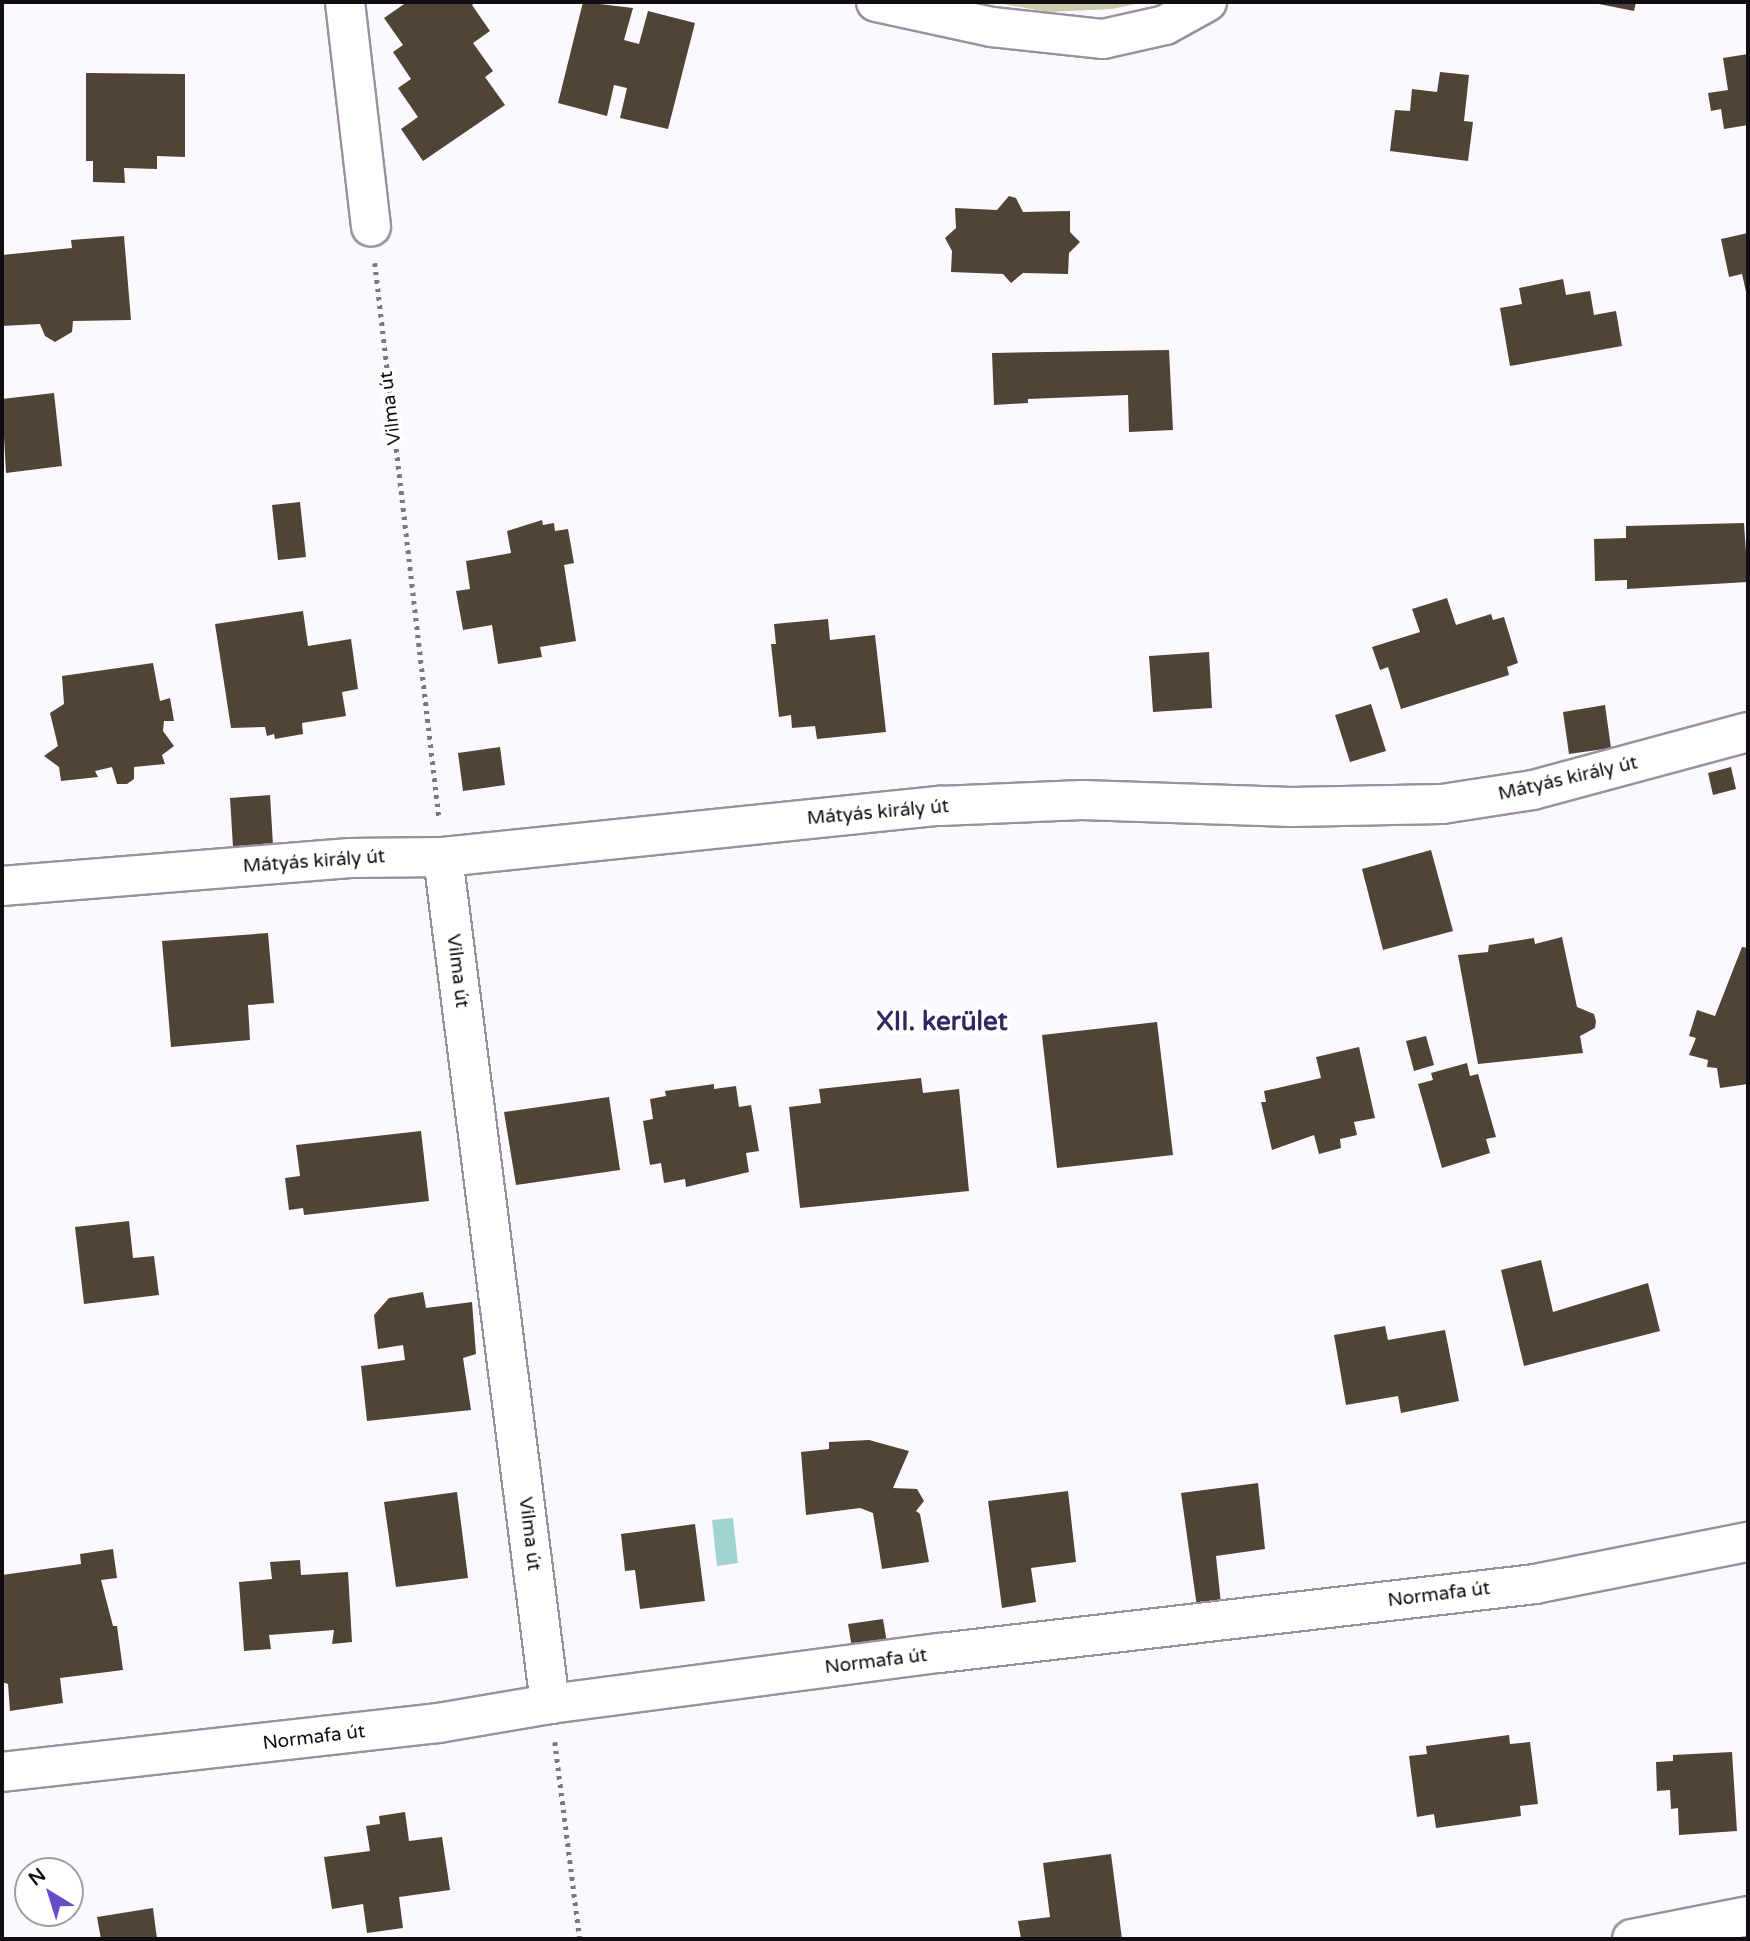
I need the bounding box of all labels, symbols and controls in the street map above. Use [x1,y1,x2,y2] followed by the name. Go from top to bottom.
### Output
[375,370,407,446] street label: Vilma út
[1496,752,1640,806] street label: Mátyás király út
[806,795,950,831] street label: Mátyás király út
[242,846,386,878] street label: Mátyás király út
[441,933,473,1009] street label: Vilma út
[876,1006,1008,1038] district label: XII. kerület
[513,1496,545,1572] street label: Vilma út
[1386,1577,1492,1613] street label: Normafa út
[823,1644,929,1680] street label: Normafa út
[261,1720,367,1756] street label: Normafa út
[14,1857,84,1927] north arrow
[25,1864,50,1890] text: N

